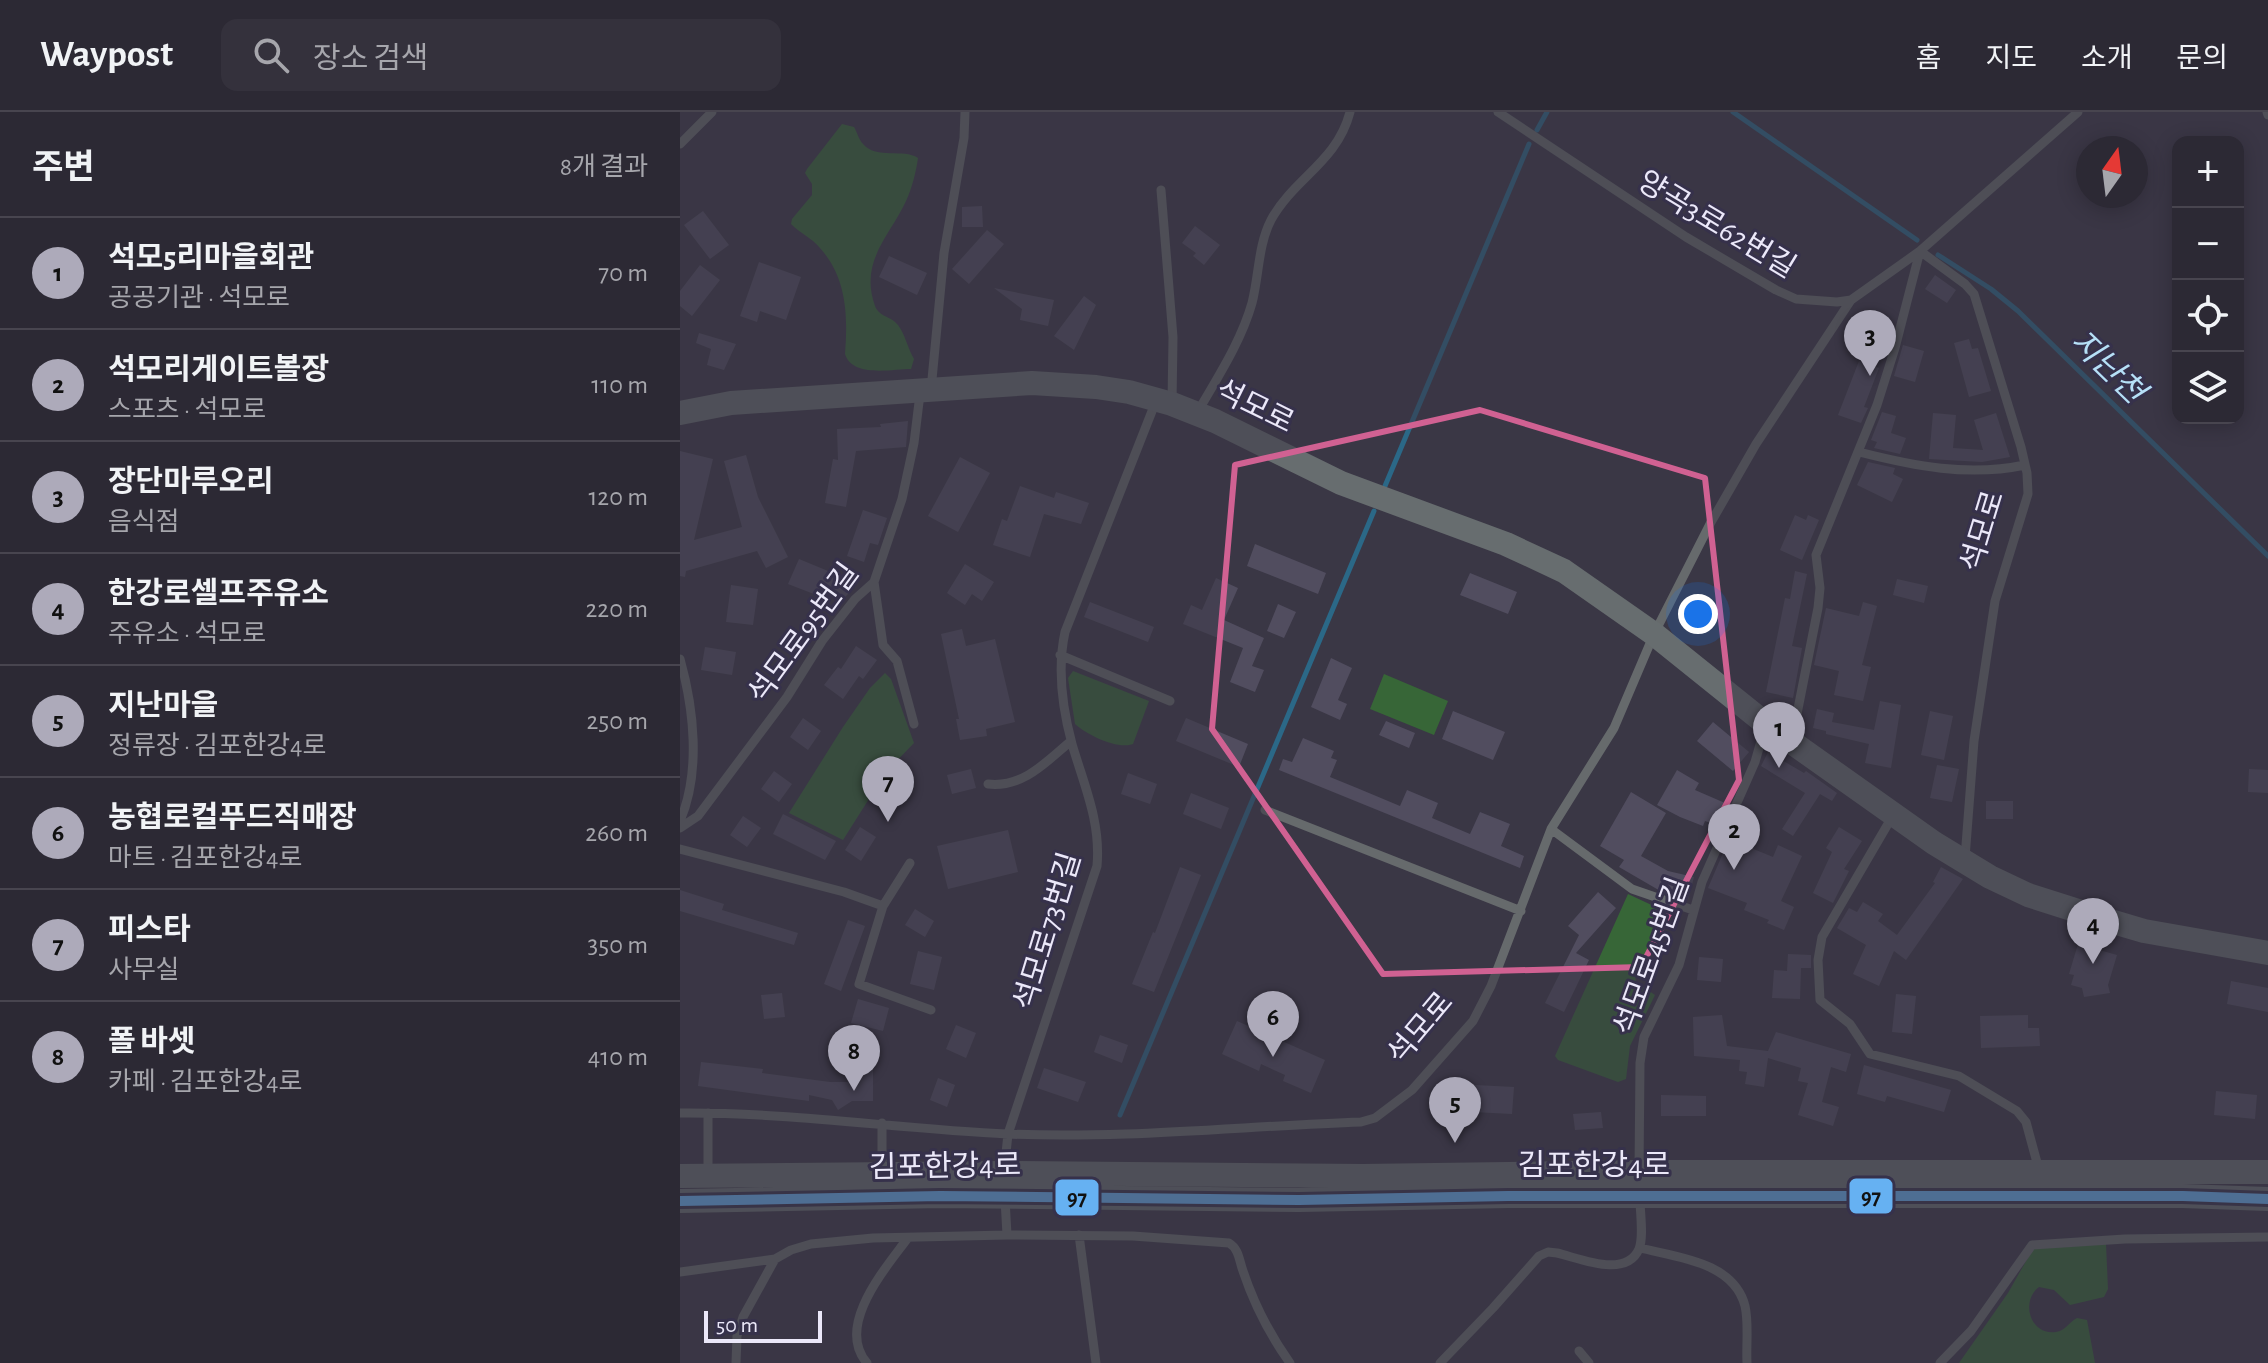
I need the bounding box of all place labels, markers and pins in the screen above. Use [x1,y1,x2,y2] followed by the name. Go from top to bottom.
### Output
[1844,310,1896,376] pin: 3
[1753,702,1805,768] pin: 1
[862,756,914,822] pin: 7
[1708,804,1760,870] pin: 2
[2067,898,2119,964] pin: 4
[1247,991,1299,1057] pin: 6
[828,1025,880,1091] pin: 8
[1429,1077,1481,1143] pin: 5

